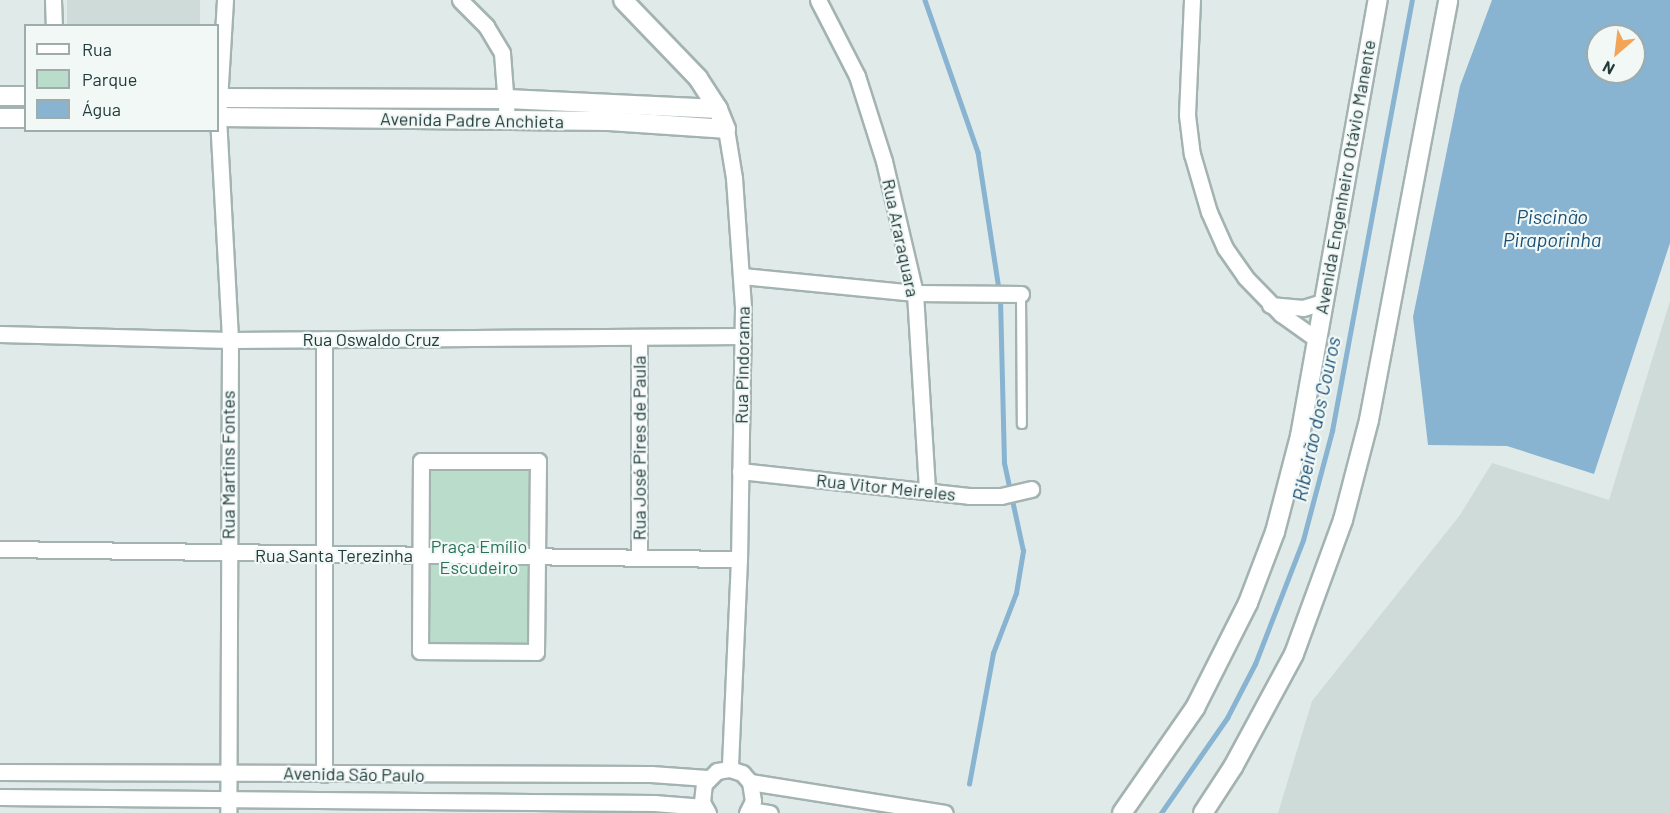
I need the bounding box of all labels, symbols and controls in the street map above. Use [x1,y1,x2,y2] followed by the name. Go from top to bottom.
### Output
[24,24,219,132] legend
[1586,24,1646,84] north arrow
[82,38,112,60] text: Rua
[1310,38,1380,316] street label: Avenida Engenheiro Otávio Manente
[1599,58,1617,79] text: N
[82,68,137,90] text: Parque
[82,98,121,120] text: Água
[380,108,564,132] street label: Avenida Padre Anchieta
[878,177,924,299] street label: Rua Araraquara
[1503,205,1601,252] water label: Piscinão Piraporinha
[730,306,754,424] street label: Rua Pindorama
[302,328,440,350] street label: Rua Oswaldo Cruz
[1287,334,1345,504] water label: Ribeirão dos Couros
[628,356,650,540] street label: Rua José Pires de Paula
[217,391,239,539] street label: Rua Martins Fontes
[815,469,957,505] street label: Rua Vitor Meireles
[431,536,527,578] park label: Praça Emílio Escudeiro
[255,544,413,566] street label: Rua Santa Terezinha
[283,762,425,786] street label: Avenida São Paulo

